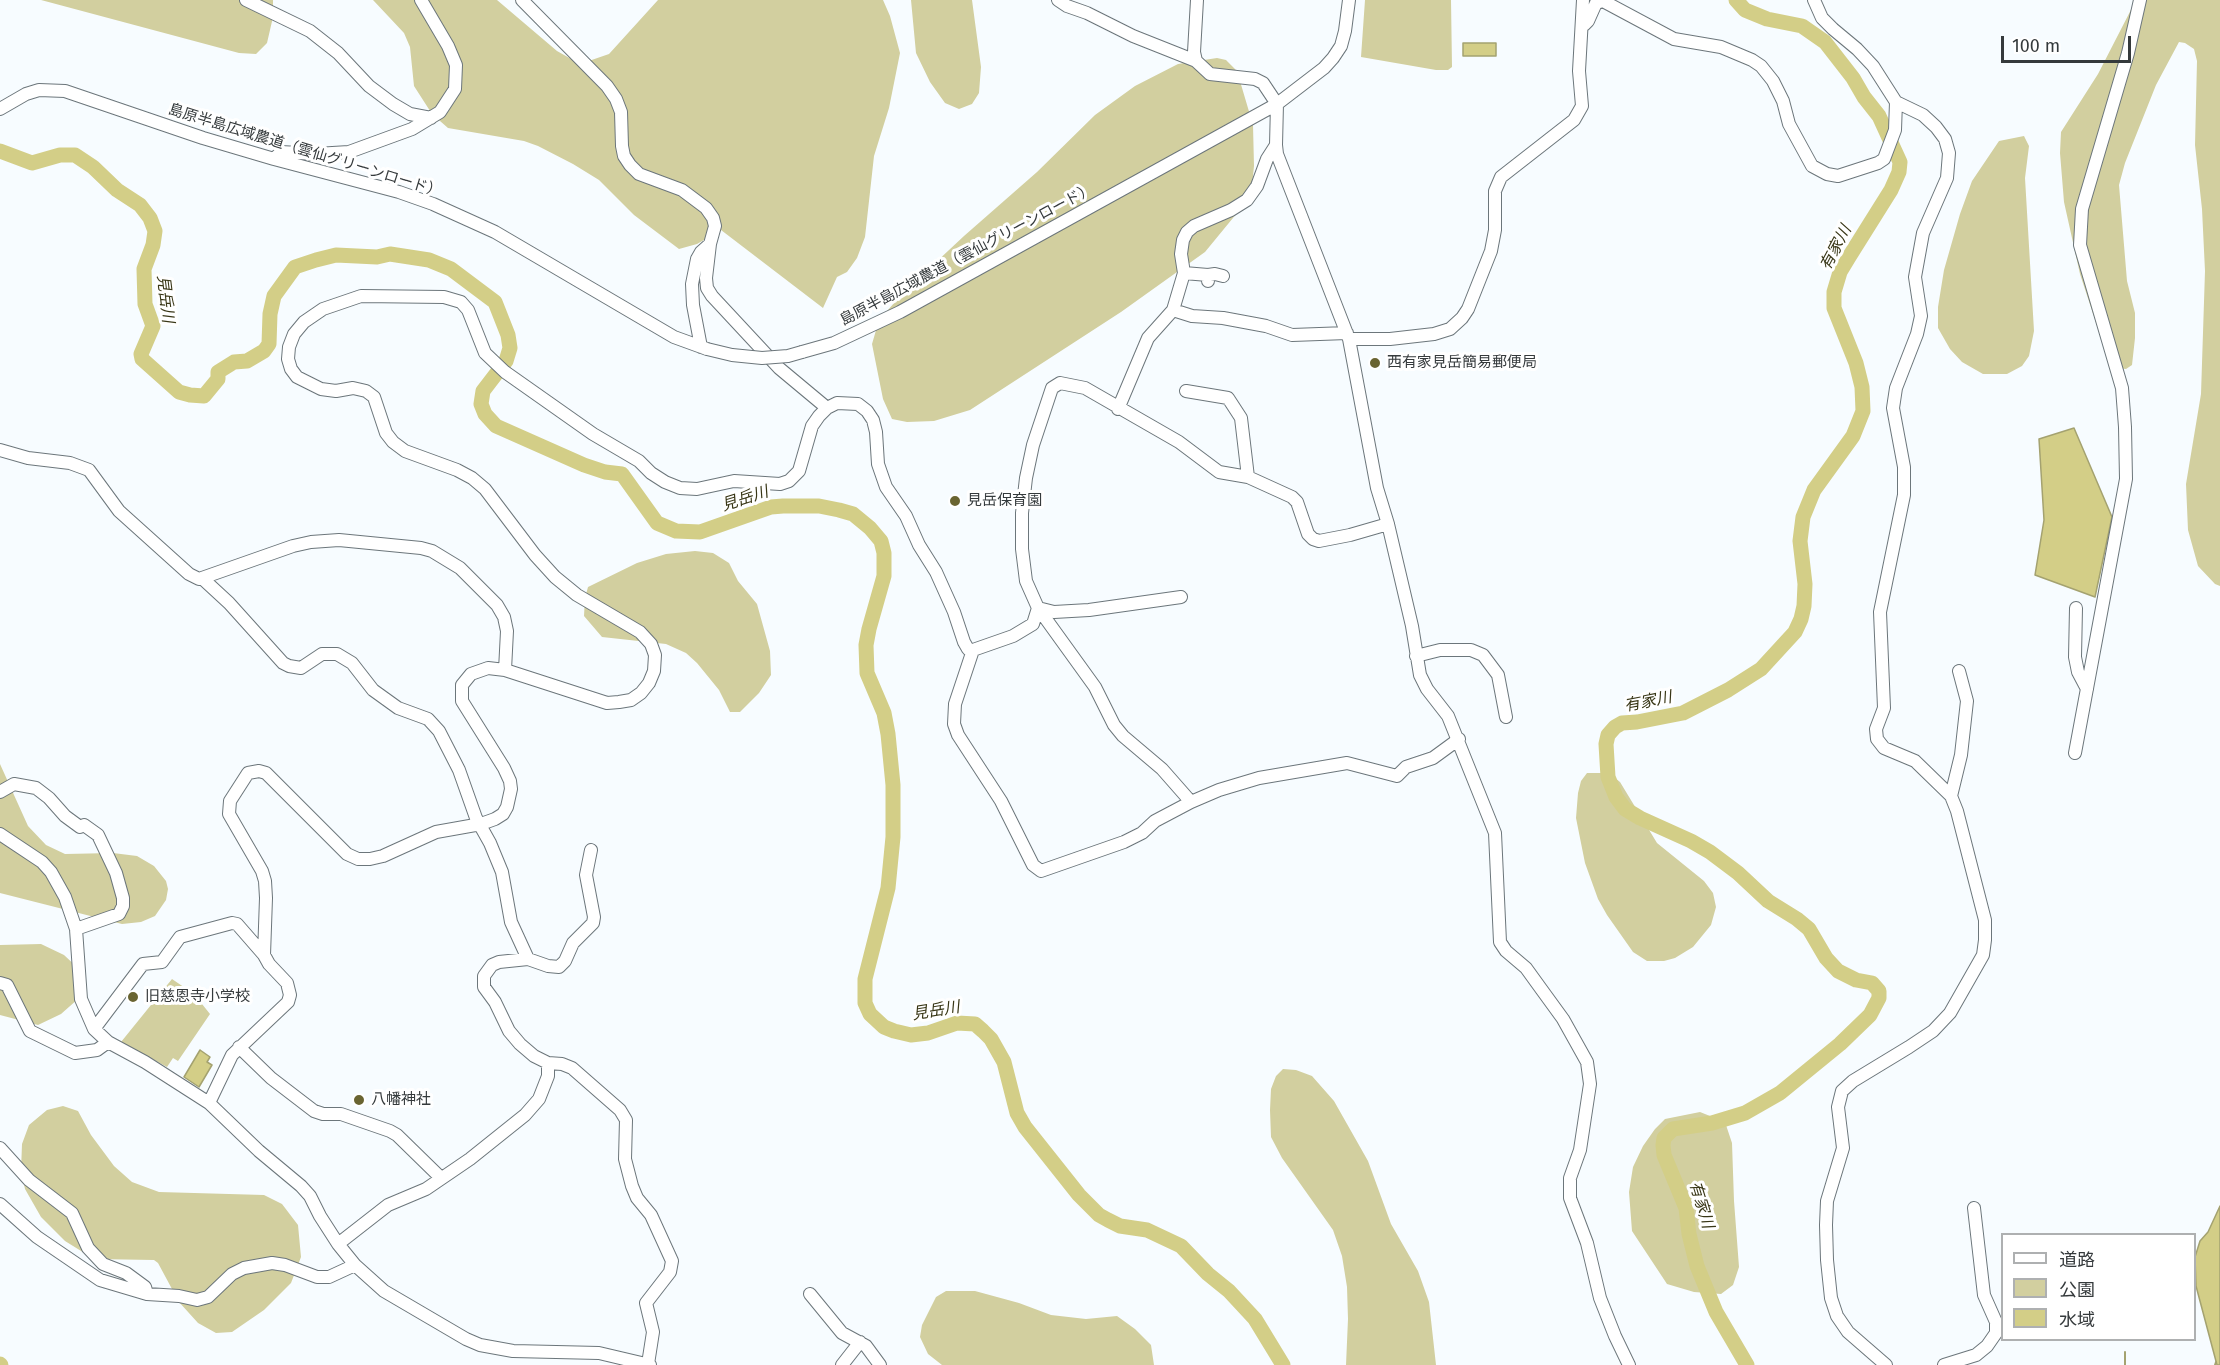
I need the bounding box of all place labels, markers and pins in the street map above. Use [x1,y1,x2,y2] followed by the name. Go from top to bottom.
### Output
[1387,354,1537,372] place label: 西有家見岳簡易郵便局
[1368,356,1382,370] marker: 西有家見岳簡易郵便局
[967,492,1042,510] place label: 見岳保育園
[948,494,962,508] marker: 見岳保育園
[145,988,250,1006] place label: 旧慈恩寺小学校
[126,990,140,1004] marker: 旧慈恩寺小学校
[371,1091,431,1109] place label: 八幡神社
[352,1093,366,1107] marker: 八幡神社

